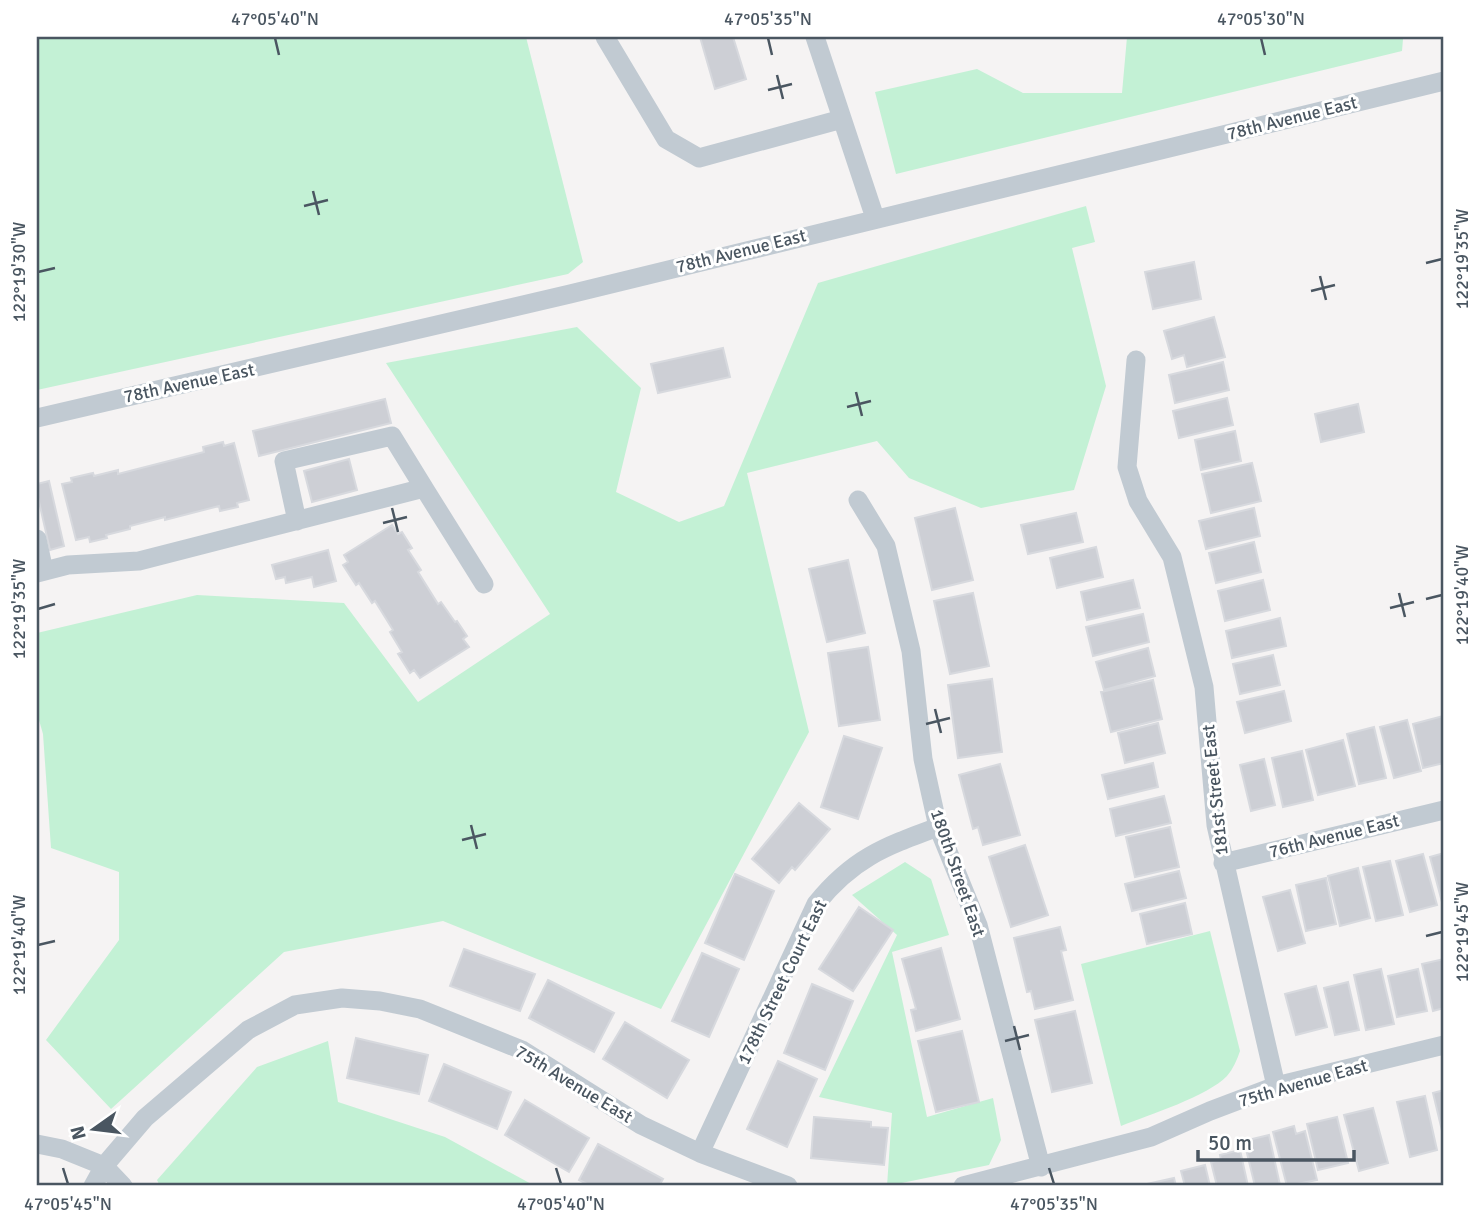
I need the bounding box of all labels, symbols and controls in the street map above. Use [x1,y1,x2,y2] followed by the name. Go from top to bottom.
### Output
[231,8,319,30] text: 47°05'40"N
[724,8,812,30] text: 47°05'35"N
[1217,8,1305,30] text: 47°05'30"N
[1225,91,1359,145] street label: 78th Avenue East
[1451,209,1473,309] text: 122°19'35"W
[8,222,30,322] text: 122°19'30"W
[674,224,808,278] street label: 78th Avenue East
[122,358,256,408] street label: 78th Avenue East
[1451,545,1473,645] text: 122°19'40"W
[8,559,30,659] text: 122°19'35"W
[1197,723,1233,857] street label: 181st Street East
[926,806,990,940] street label: 180th Street East
[1267,809,1401,863] street label: 76th Avenue East
[1451,882,1473,982] text: 122°19'45"W
[8,895,30,995] text: 122°19'40"W
[733,896,831,1068] street label: 178th Street Court East
[511,1040,637,1128] street label: 75th Avenue East
[1236,1054,1370,1112] street label: 75th Avenue East
[60,1094,130,1164] north arrow
[1198,1118,1353,1162] scale bar
[65,1124,92,1142] text: N
[1208,1130,1252,1156] text: 50 m
[24,1193,112,1215] text: 47°05'45"N
[517,1193,605,1215] text: 47°05'40"N
[1010,1193,1098,1215] text: 47°05'35"N

